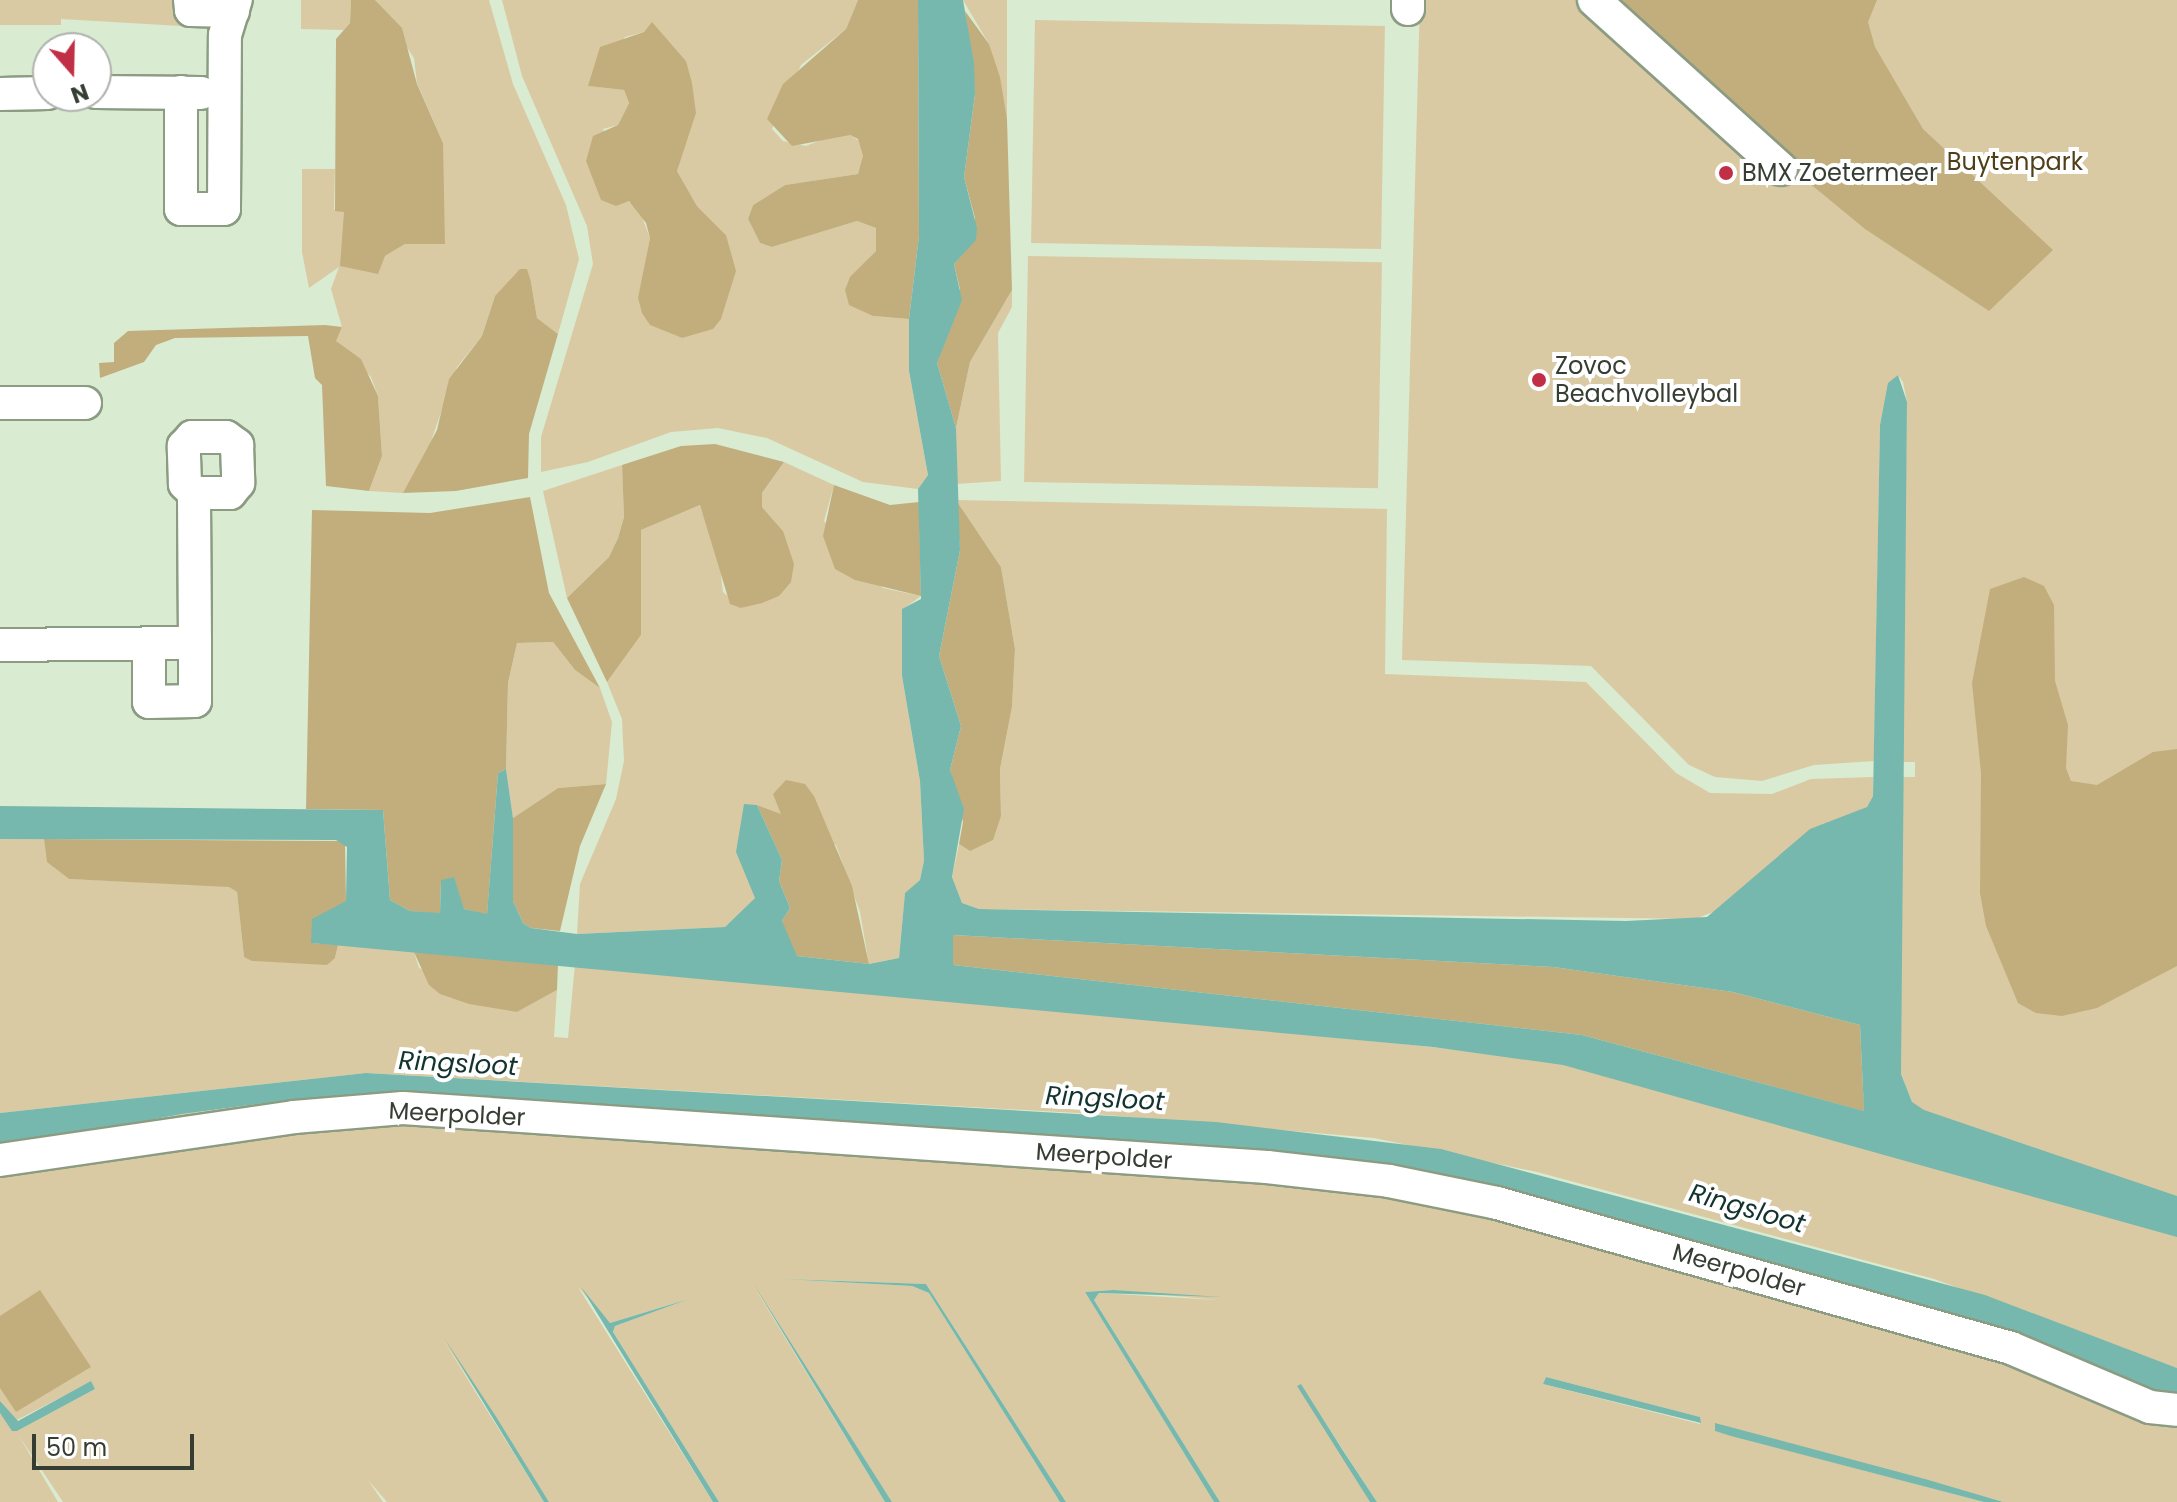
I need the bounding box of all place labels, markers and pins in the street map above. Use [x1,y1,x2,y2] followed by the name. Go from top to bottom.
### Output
[1742,159,1938,187] place label: BMX Zoetermeer
[1717,164,1735,182] marker: BMX Zoetermeer
[1555,352,1738,408] place label: Zovoc Beachvolleybal
[1530,371,1548,389] marker: Zovoc Beachvolleybal

